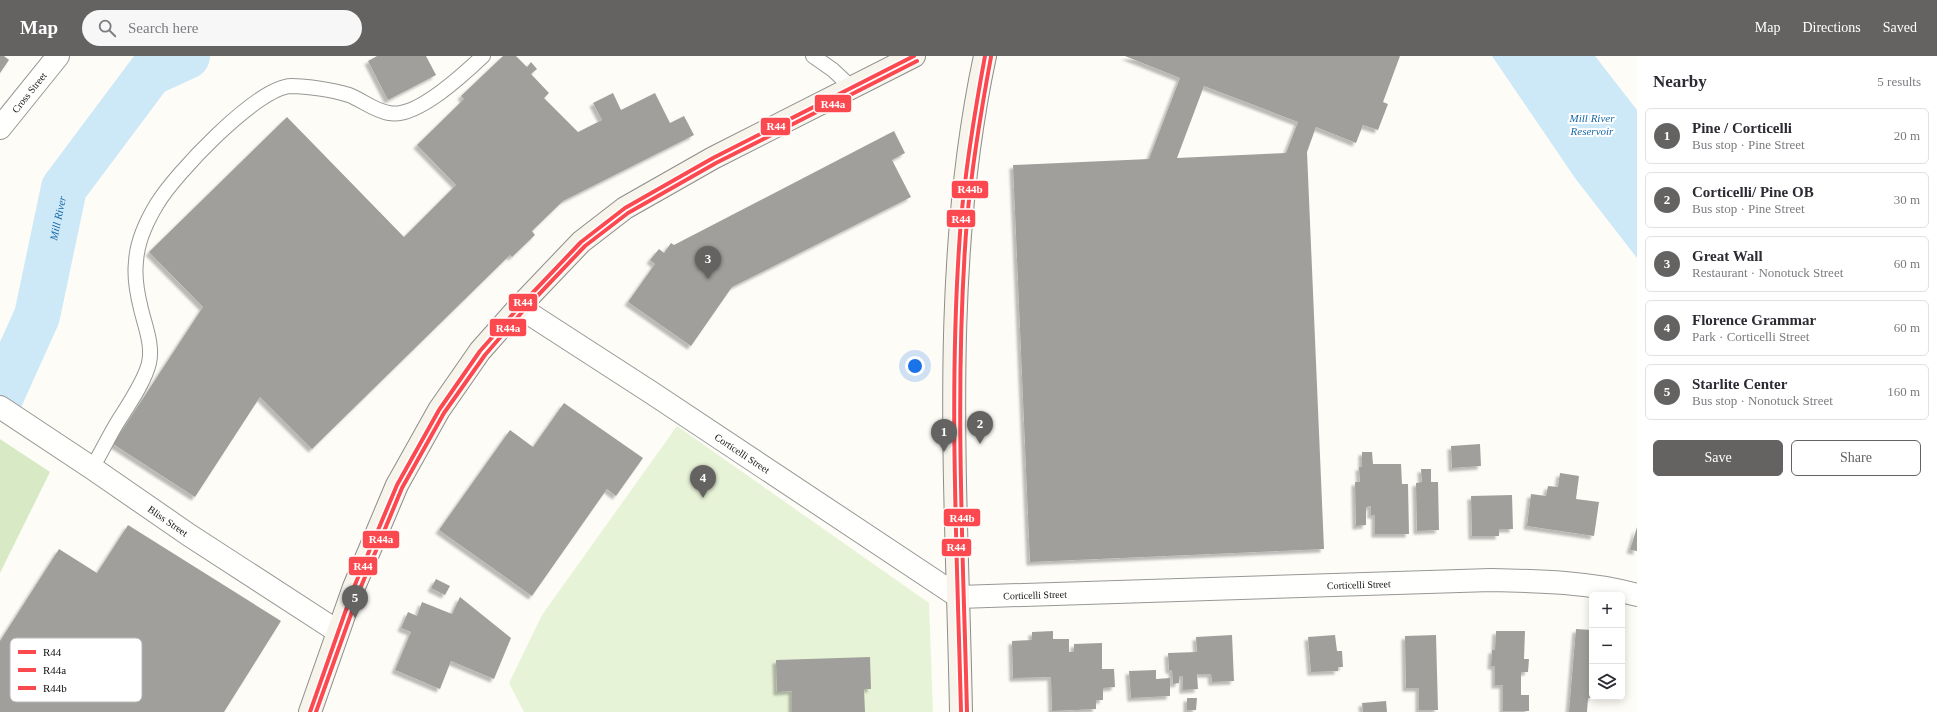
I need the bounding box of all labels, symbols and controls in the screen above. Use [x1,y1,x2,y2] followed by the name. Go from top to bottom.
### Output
[82,10,362,46] search box
[20,17,58,38] text: Map
[96,17,118,39] icon: search
[128,20,198,36] text: Search here
[1755,20,1780,35] text: Map
[1802,20,1861,35] text: Directions
[1883,20,1917,35] text: Saved
[10,70,49,115] street label: Cross Street
[1653,72,1707,91] text: Nearby
[1877,74,1921,89] text: 5 results
[814,94,852,113] line badge: R44a
[821,98,846,110] text: R44a
[1569,112,1615,137] water label: Mill River Reservoir
[760,117,791,136] line badge: R44
[767,120,786,132] text: R44
[1692,120,1792,136] text: Pine / Corticelli
[1664,128,1670,143] text: 1
[1894,128,1920,143] text: 20 m
[1692,137,1805,152] text: Bus stop · Pine Street
[951,180,989,199] line badge: R44b
[957,183,983,195] text: R44b
[1692,184,1814,200] text: Corticelli/ Pine OB
[1664,192,1670,207] text: 2
[1894,192,1920,207] text: 30 m
[47,194,68,242] water label: Mill River
[1692,201,1805,216] text: Bus stop · Pine Street
[946,209,976,228] line badge: R44
[952,213,971,225] text: R44
[695,246,721,279] pin: 3
[1692,248,1763,264] text: Great Wall
[1664,256,1670,271] text: 3
[1894,256,1920,271] text: 60 m
[1692,265,1843,280] text: Restaurant · Nonotuck Street
[508,293,538,312] line badge: R44
[514,296,533,308] text: R44
[1692,312,1816,328] text: Florence Grammar
[489,318,527,337] line badge: R44a
[1664,320,1670,335] text: 4
[1894,320,1920,335] text: 60 m
[496,322,521,334] text: R44a
[1692,329,1809,344] text: Park · Corticelli Street
[905,356,925,376] your location
[1692,376,1787,392] text: Starlite Center
[1664,384,1670,399] text: 5
[1887,384,1920,399] text: 160 m
[1692,393,1833,408] text: Bus stop · Nonotuck Street
[967,411,993,444] pin: 2
[931,419,957,452] pin: 1
[713,431,772,476] street label: Corticelli Street
[1653,440,1783,476] button: Save
[1791,440,1921,476] button: Share
[690,465,716,498] pin: 4
[146,503,190,539] street label: Bliss Street
[943,508,981,527] line badge: R44b
[949,512,975,524] text: R44b
[362,530,400,549] line badge: R44a
[369,533,394,545] text: R44a
[941,538,972,557] line badge: R44
[947,541,966,553] text: R44
[348,556,378,576] line badge: R44
[354,560,373,572] text: R44
[1327,578,1391,591] street label: Corticelli Street
[342,585,368,618] pin: 5
[1003,589,1067,602] street label: Corticelli Street
[1589,592,1625,700] map controls
[1589,592,1625,628] button: +
[1589,628,1625,664] button: −
[10,638,142,702] legend
[43,646,62,658] text: R44
[43,664,66,676] text: R44a
[1589,664,1625,700] button: layers
[43,682,67,694] text: R44b

